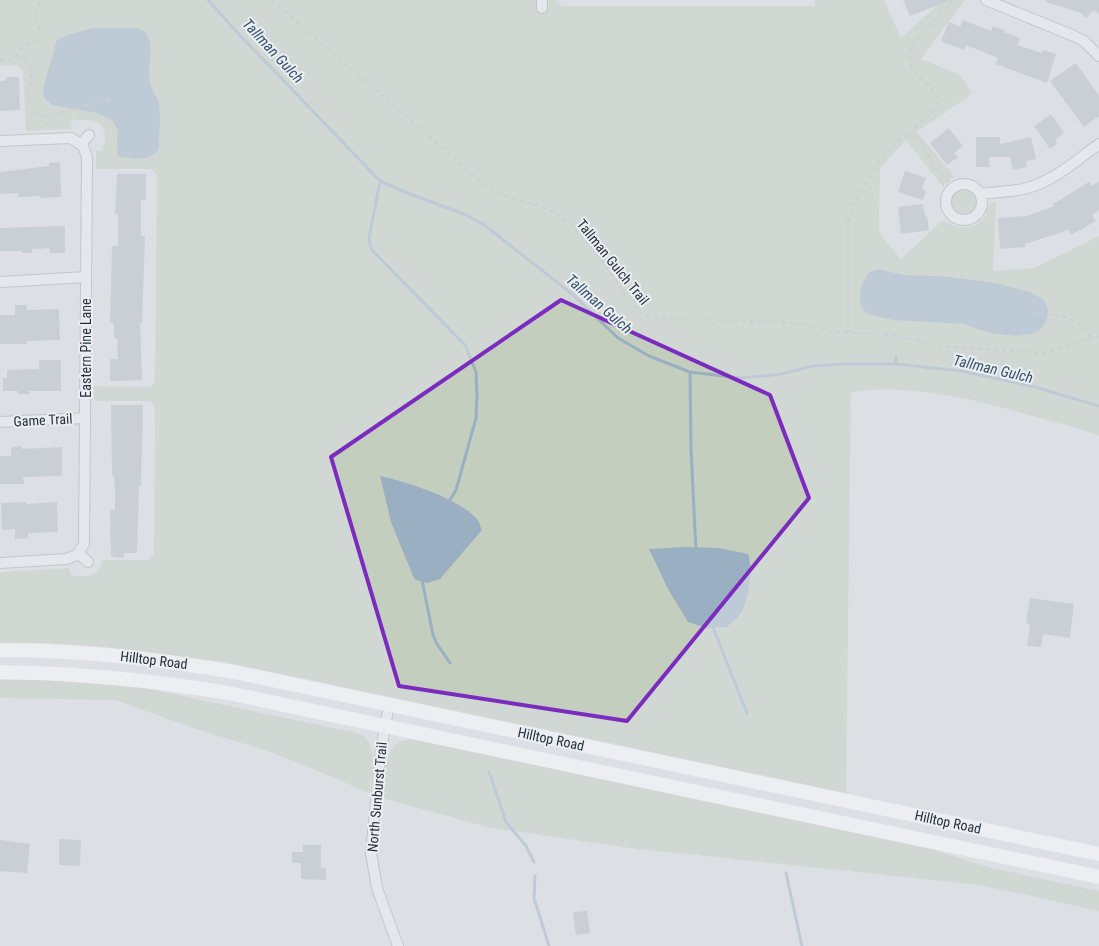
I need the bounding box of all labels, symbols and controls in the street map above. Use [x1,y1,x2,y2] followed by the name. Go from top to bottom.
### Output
[239,15,307,87] water label: Tallman Gulch
[573,216,653,308] street label: Tallman Gulch Trail
[562,270,636,338] water label: Tallman Gulch
[78,298,94,398] street label: Eastern Pine Lane
[951,351,1035,387] water label: Tallman Gulch
[13,410,73,430] street label: Game Trail
[119,648,189,672] street label: Hilltop Road
[516,724,586,754] street label: Hilltop Road
[364,741,390,853] street label: North Sunburst Trail
[913,807,983,837] street label: Hilltop Road

